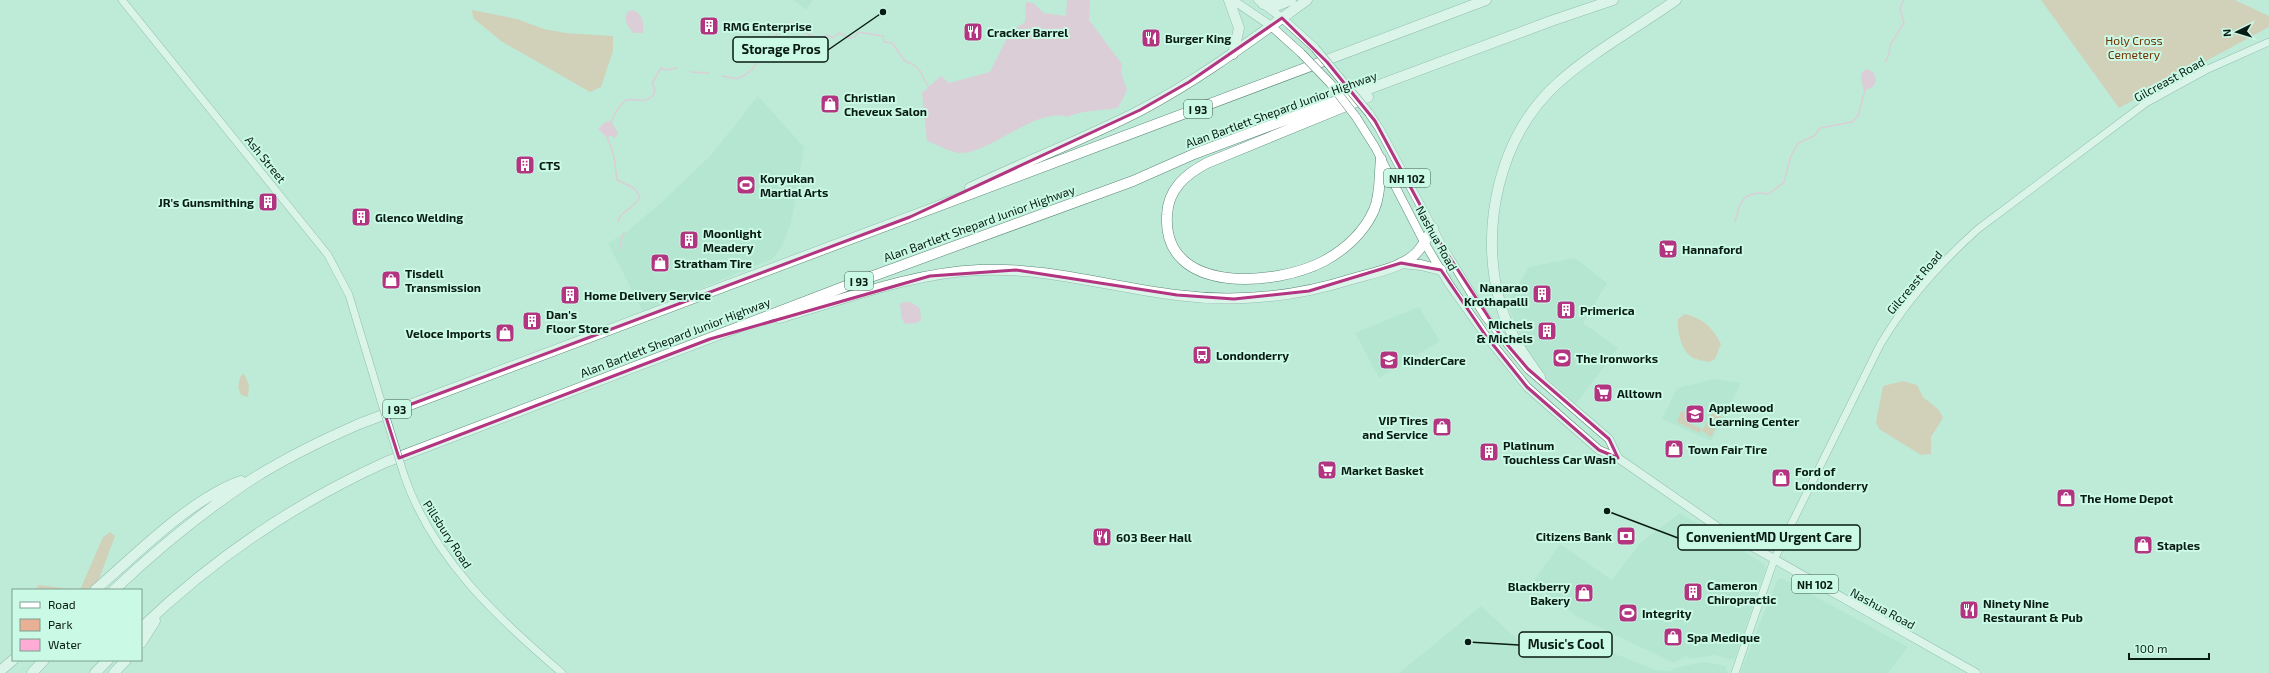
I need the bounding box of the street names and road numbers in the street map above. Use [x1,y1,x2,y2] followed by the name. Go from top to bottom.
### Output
[2131,54,2207,104] street label: Gilcreast Road
[1183,68,1379,150] street label: Alan Bartlett Shepard Junior Highway
[1184,100,1212,118] road number: I 93
[243,133,290,186] street label: Ash Street
[1384,169,1430,187] road number: NH 102
[881,182,1077,264] street label: Alan Bartlett Shepard Junior Highway
[1413,203,1461,273] street label: Nashua Road
[1883,247,1945,317] street label: Gilcreast Road
[845,272,873,290] road number: I 93
[578,294,773,380] street label: Alan Bartlett Shepard Junior Highway
[383,400,411,418] road number: I 93
[421,497,475,571] street label: Pillsbury Road
[1792,575,1838,593] road number: NH 102
[1848,584,1918,632] street label: Nashua Road

